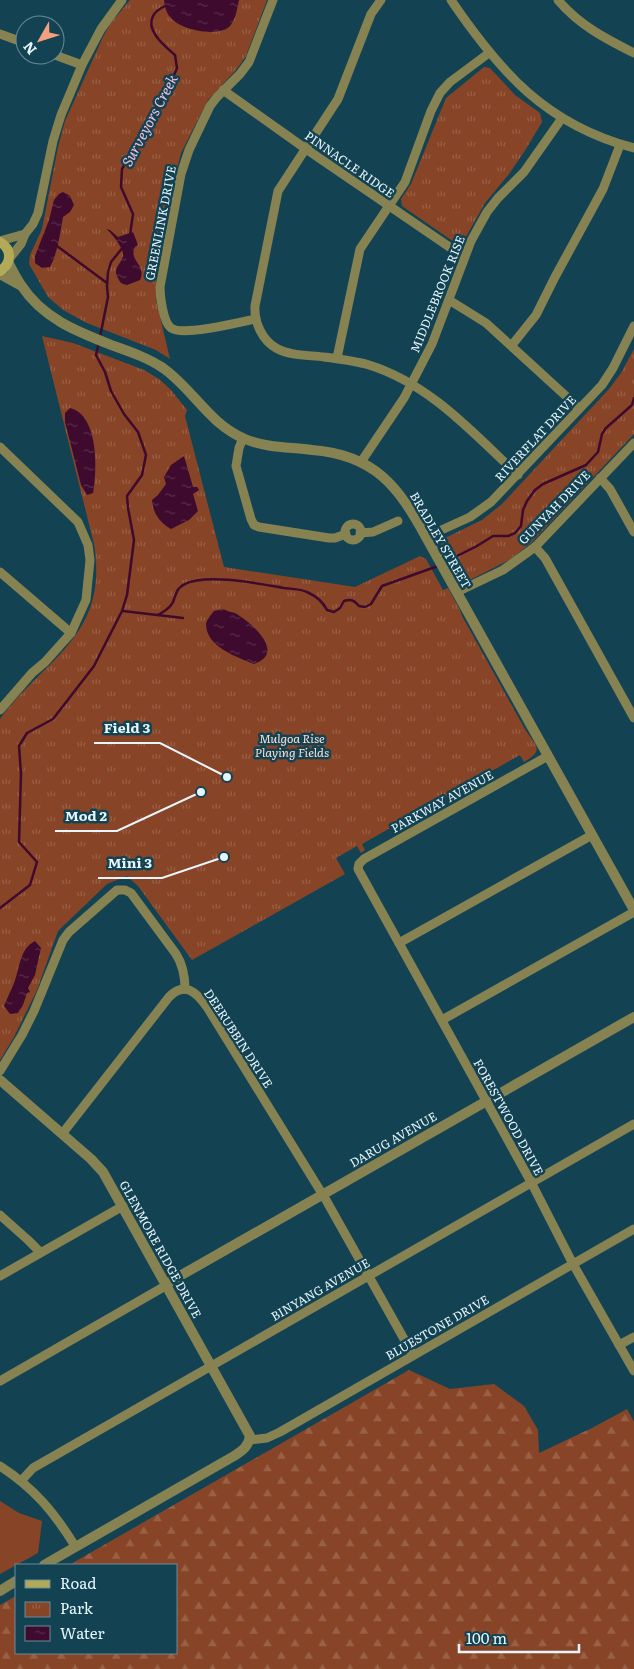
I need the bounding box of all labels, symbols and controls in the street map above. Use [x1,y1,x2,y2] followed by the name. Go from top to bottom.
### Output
[15,15,65,65] north arrow
[17,38,41,60] text: N
[116,70,182,170] water label: Surveyors Creek
[302,126,399,202] street label: PINNACLE RIDGE
[140,164,180,282] street label: GREENLINK DRIVE
[405,232,469,355] street label: MIDDLEBROOK RISE
[490,391,580,485] street label: RIVERFLAT DRIVE
[514,466,594,548] street label: GUNYAH DRIVE
[406,488,476,592] street label: BRADLEY STREET
[94,714,160,743] callout: Field 3
[104,717,150,737] text: Field 3
[255,729,329,761] park label: Mulgoa Rise Playing Fields
[388,765,497,837] street label: PARKWAY AVENUE
[55,802,117,831] callout: Mod 2
[65,805,107,825] text: Mod 2
[98,849,162,878] callout: Mini 3
[108,852,152,872] text: Mini 3
[200,985,278,1091] street label: DEERUBBIN DRIVE
[469,1056,549,1179] street label: FORESTWOOD DRIVE
[346,1107,440,1171] street label: DARUG AVENUE
[116,1177,207,1321] street label: GLENMORE RIDGE DRIVE
[267,1253,373,1325] street label: BINYANG AVENUE
[382,1290,492,1364] street label: BLUESTONE DRIVE
[15,1564,178,1654] legend
[60,1571,96,1594] text: Road
[60,1596,94,1619] text: Park
[60,1621,105,1644] text: Water
[459,1622,579,1654] scale bar
[466,1626,507,1649] text: 100 m

